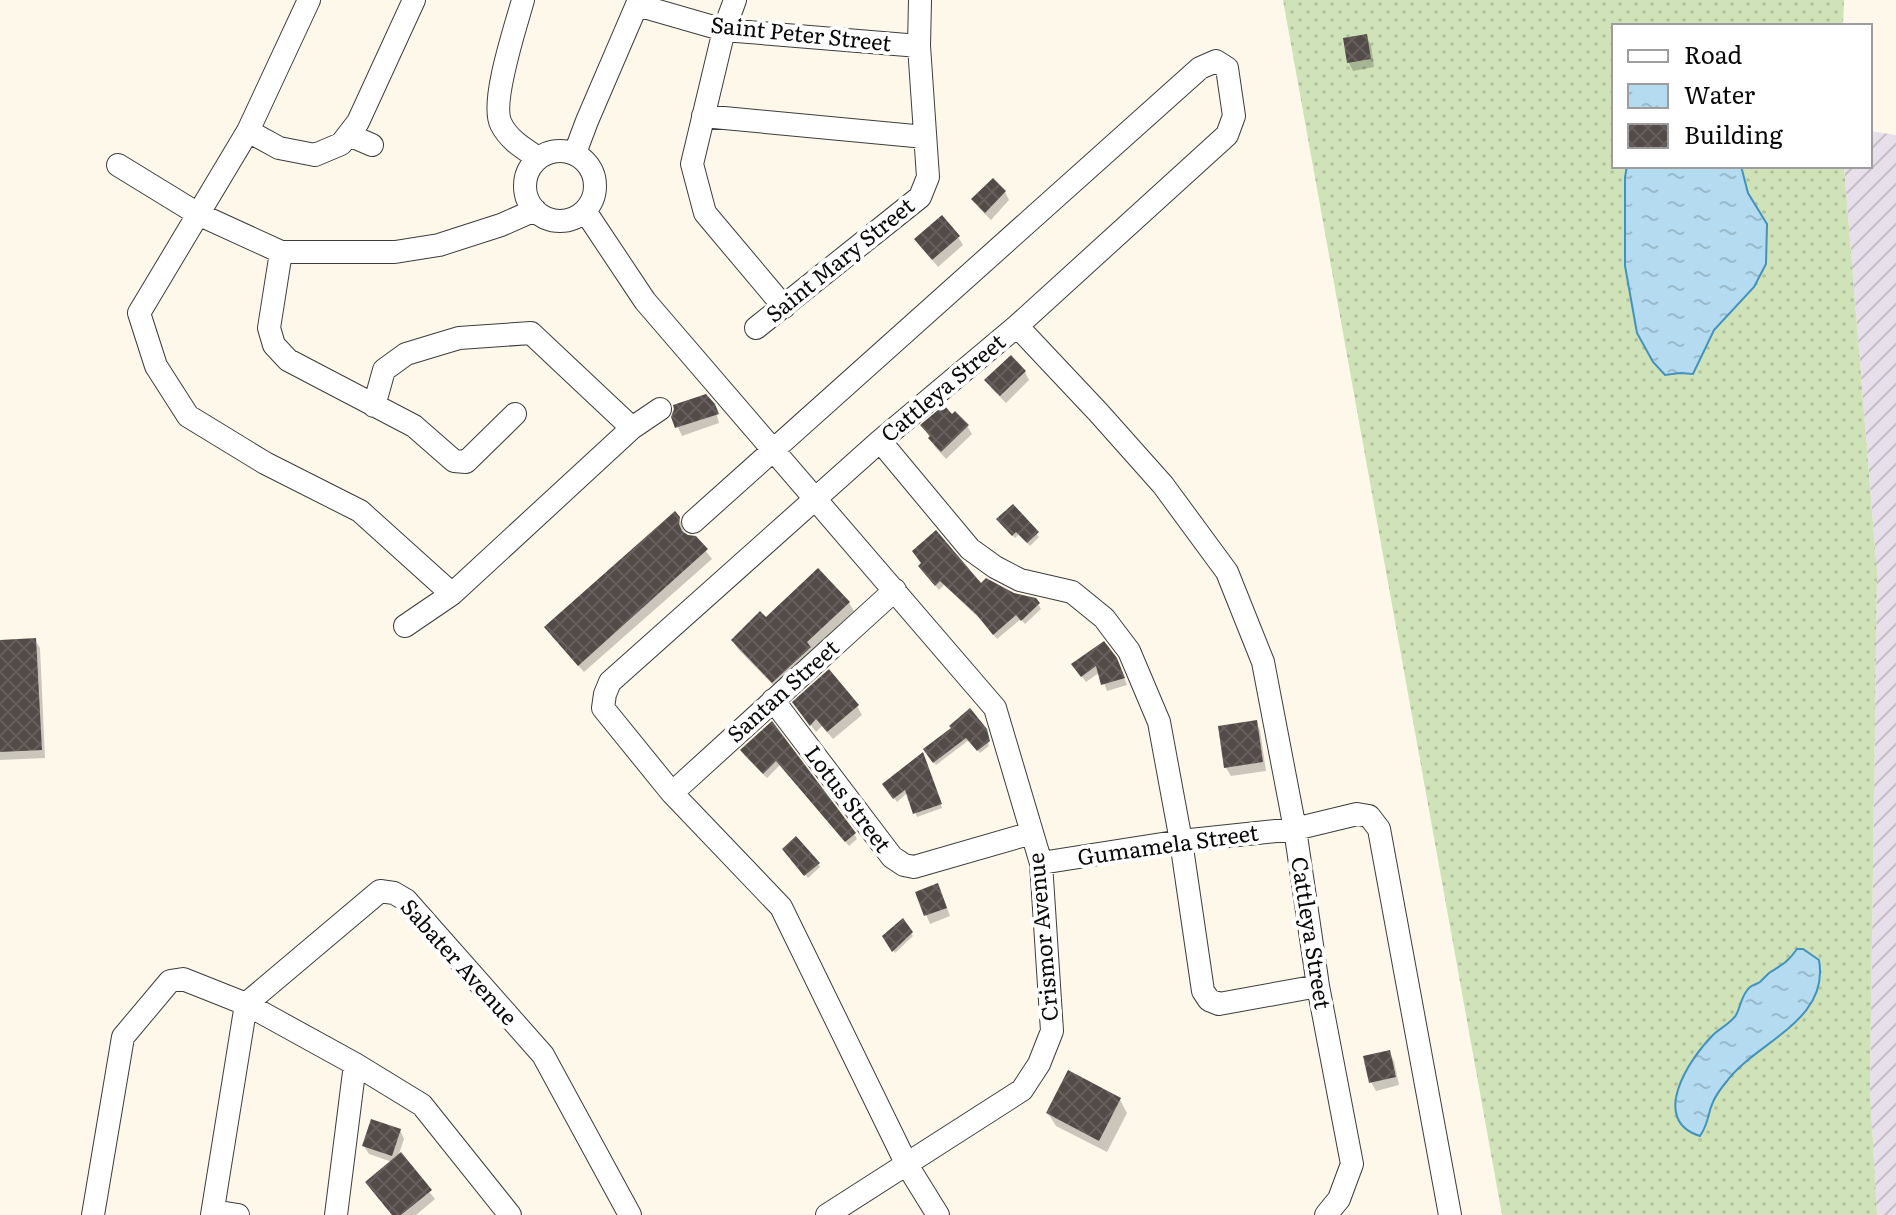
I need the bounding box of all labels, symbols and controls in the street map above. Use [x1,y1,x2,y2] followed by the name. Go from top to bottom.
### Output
[709,7,893,58] street label: Saint Peter Street
[1612,24,1872,168] legend
[1684,36,1743,71] text: Road
[1684,76,1756,111] text: Water
[1684,116,1783,151] text: Building
[758,188,921,329] street label: Saint Mary Street
[872,325,1012,449] street label: Cattleya Street
[719,630,845,749] street label: Santan Street
[798,738,900,859] street label: Lotus Street
[1075,814,1260,873] street label: Gumamela Street
[1018,852,1065,1023] street label: Crismor Avenue
[1284,854,1341,1011] street label: Cattleya Street
[394,890,526,1032] street label: Sabater Avenue

